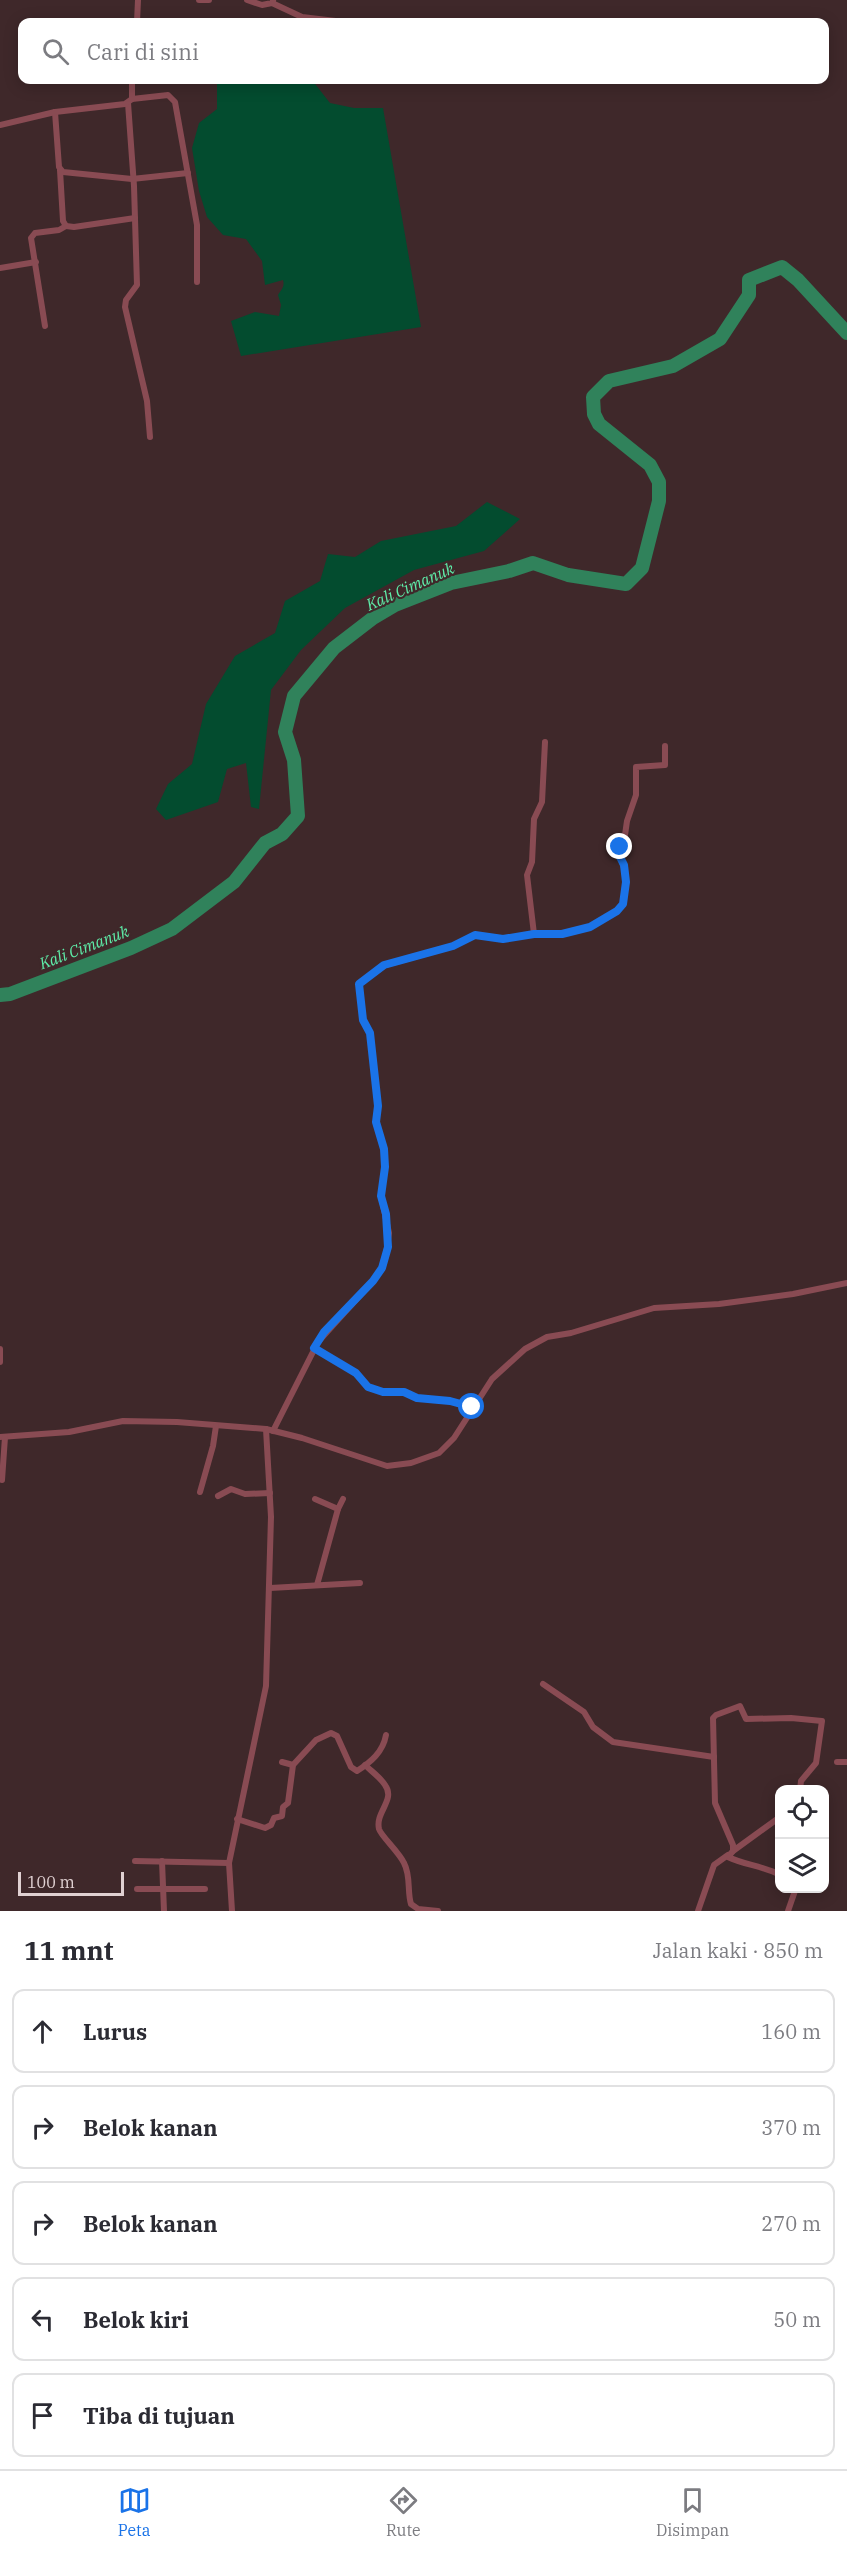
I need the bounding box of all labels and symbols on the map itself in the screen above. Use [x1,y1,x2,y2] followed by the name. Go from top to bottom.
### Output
[362,557,458,615] water label: Kali Cimanuk
[606,833,632,859] route end
[35,921,132,974] water label: Kali Cimanuk
[458,1393,484,1419] route start
[18,1869,124,1896] scale bar

